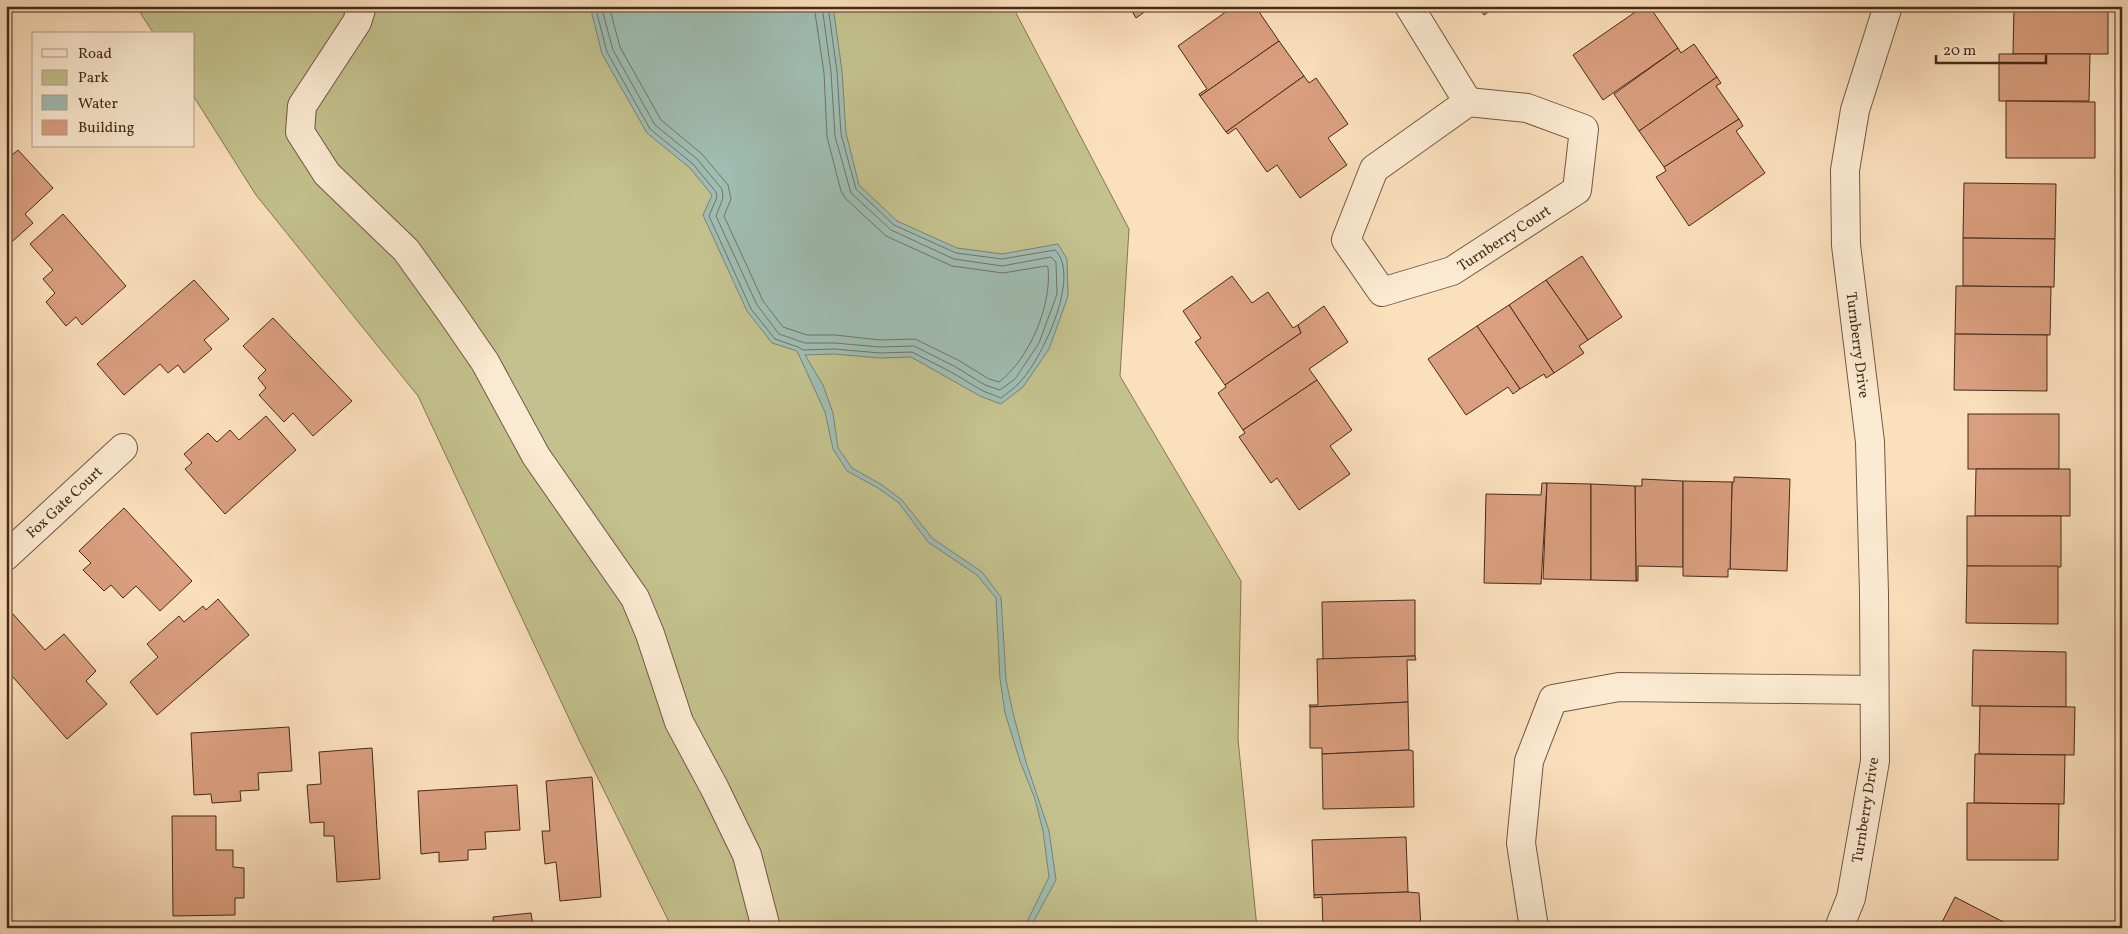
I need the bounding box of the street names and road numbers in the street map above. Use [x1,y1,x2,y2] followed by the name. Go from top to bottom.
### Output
[1454,201,1556,277] street label: Turnberry Court
[1840,291,1873,400] street label: Turnberry Drive
[22,462,108,544] street label: Fox Gate Court
[1848,756,1885,865] street label: Turnberry Drive

